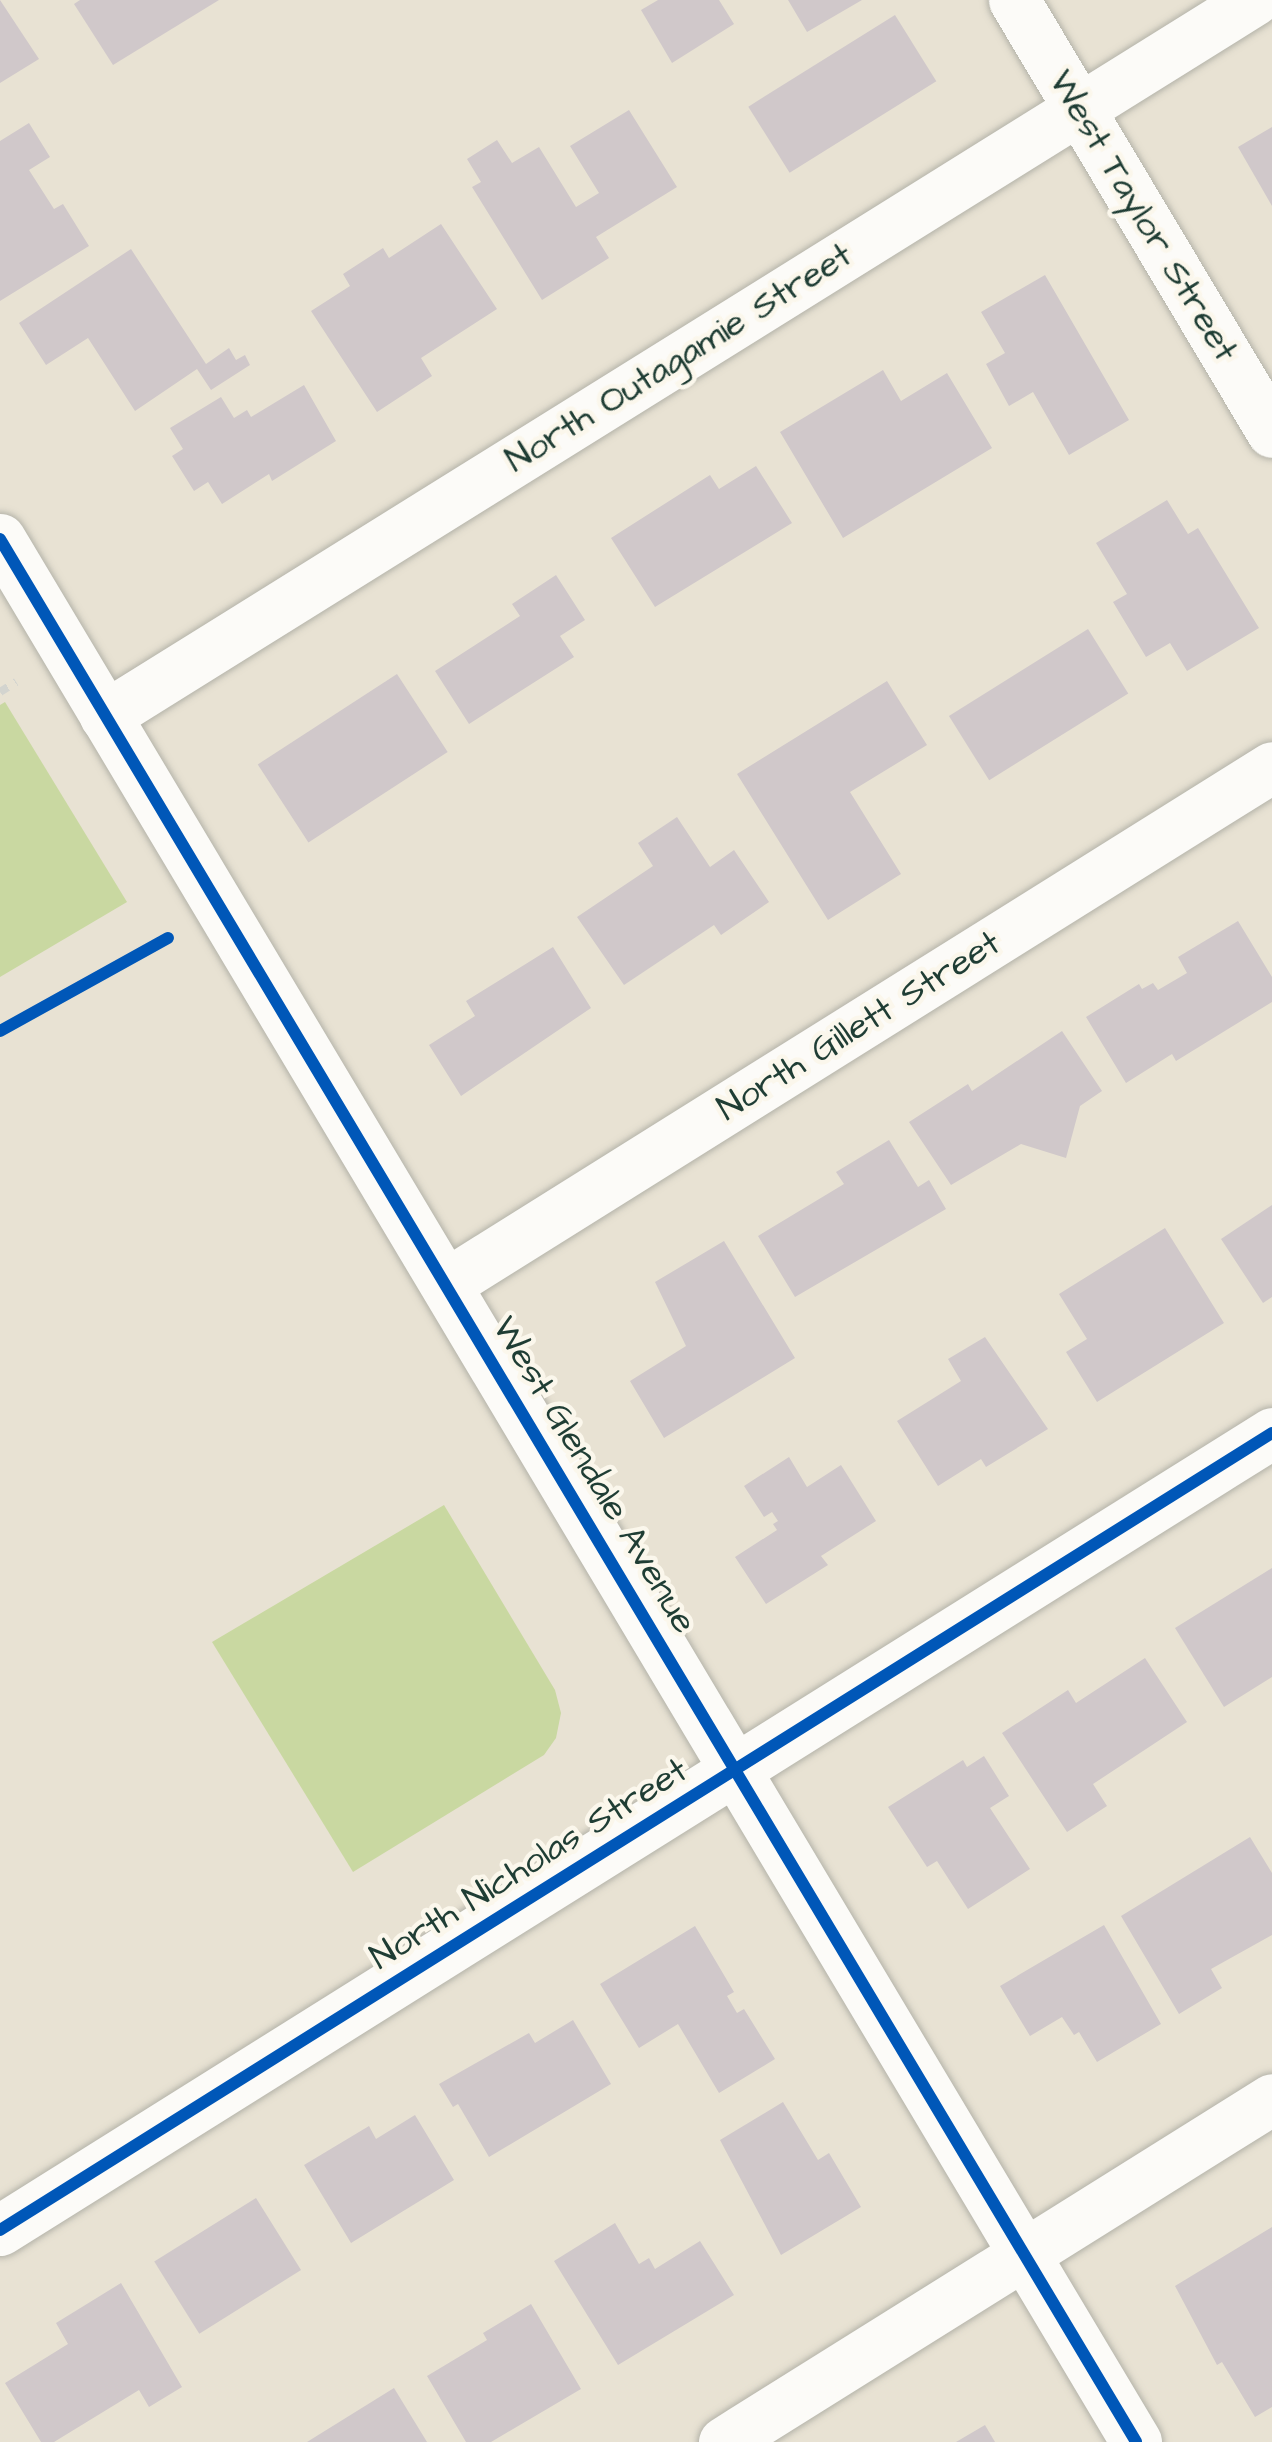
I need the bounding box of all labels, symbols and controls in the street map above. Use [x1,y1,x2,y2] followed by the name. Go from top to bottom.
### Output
[1039,63,1247,369] street label: West Taylor Street
[498,234,860,482] street label: North Outagamie Street
[710,922,1008,1130] street label: North Gillett Street
[482,1309,706,1641] street label: West Glendale Avenue
[362,1749,696,1979] street label: North Nicholas Street

